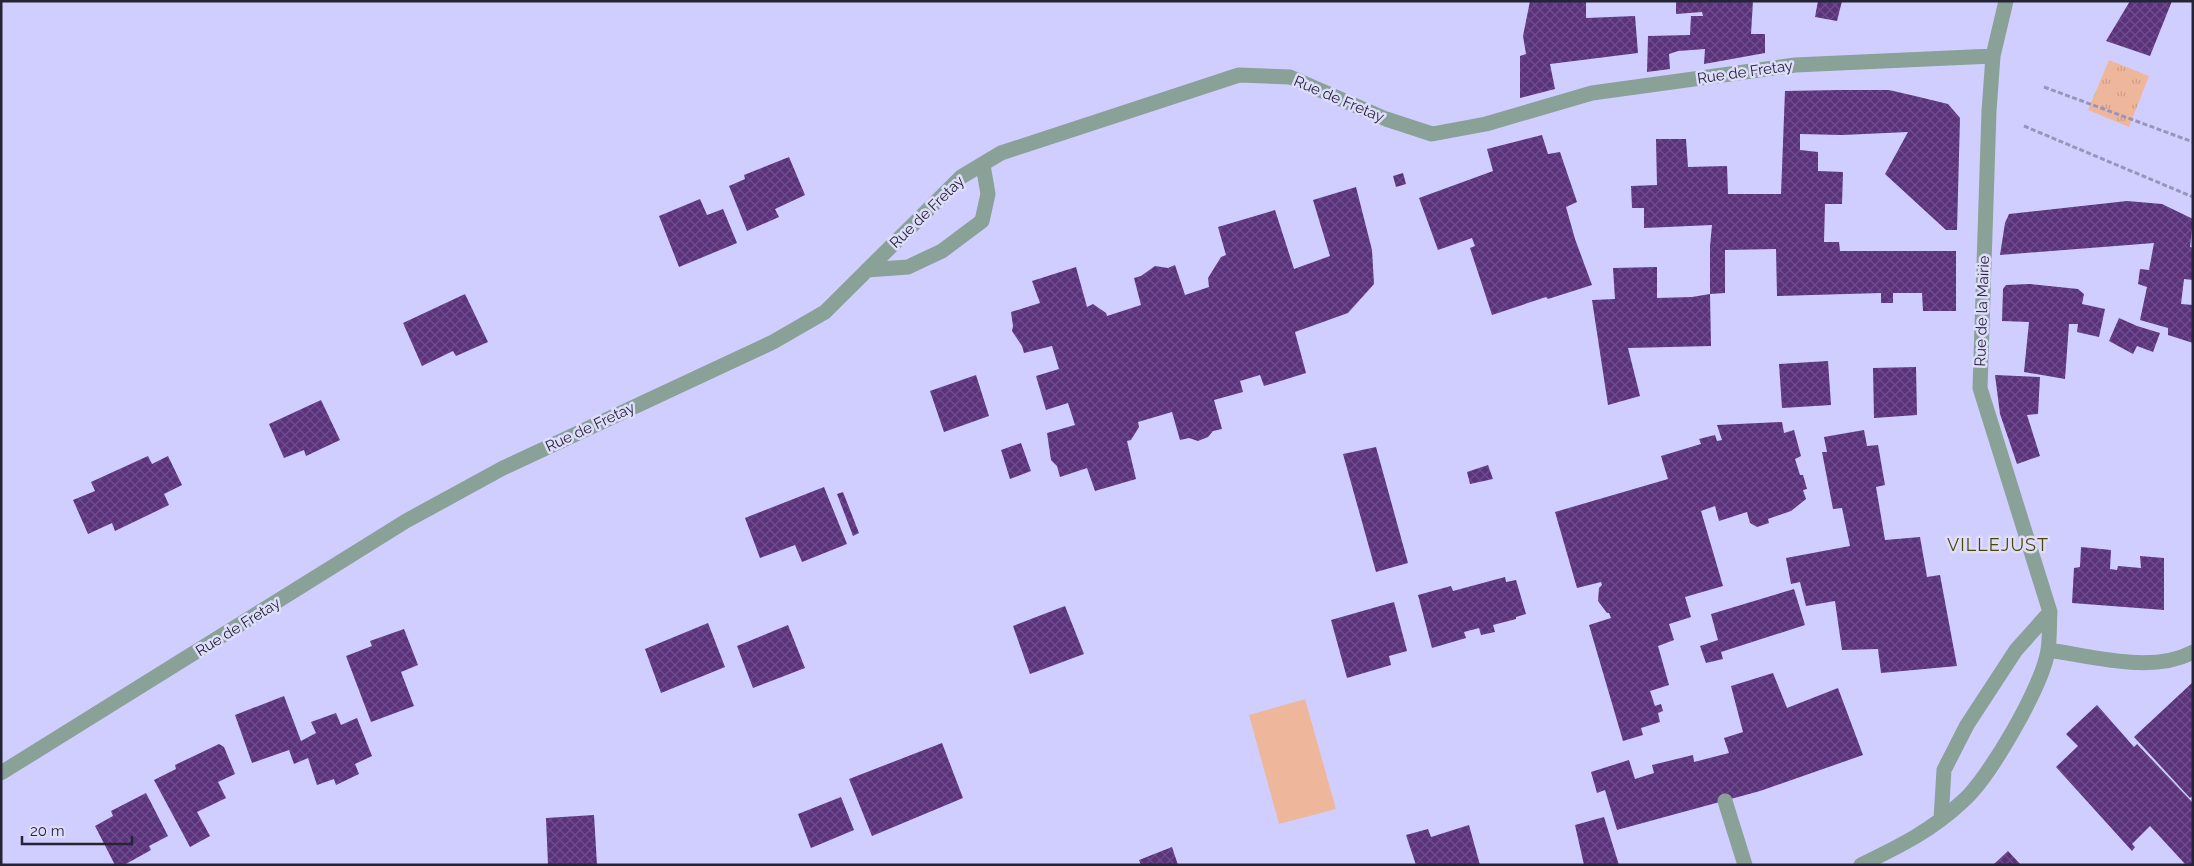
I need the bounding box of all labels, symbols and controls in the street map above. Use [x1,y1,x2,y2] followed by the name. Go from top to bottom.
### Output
[1696,56,1794,88] street label: Rue de Fretay
[1291,72,1387,126] street label: Rue de Fretay
[886,172,968,252] street label: Rue de Fretay
[1971,255,1993,367] street label: Rue de la Mairie
[543,398,637,456] street label: Rue de Fretay
[1947,534,2049,555] district label: VILLEJUST
[192,594,284,660] street label: Rue de Fretay
[22,814,132,846] scale bar
[30,822,65,840] text: 20 m

